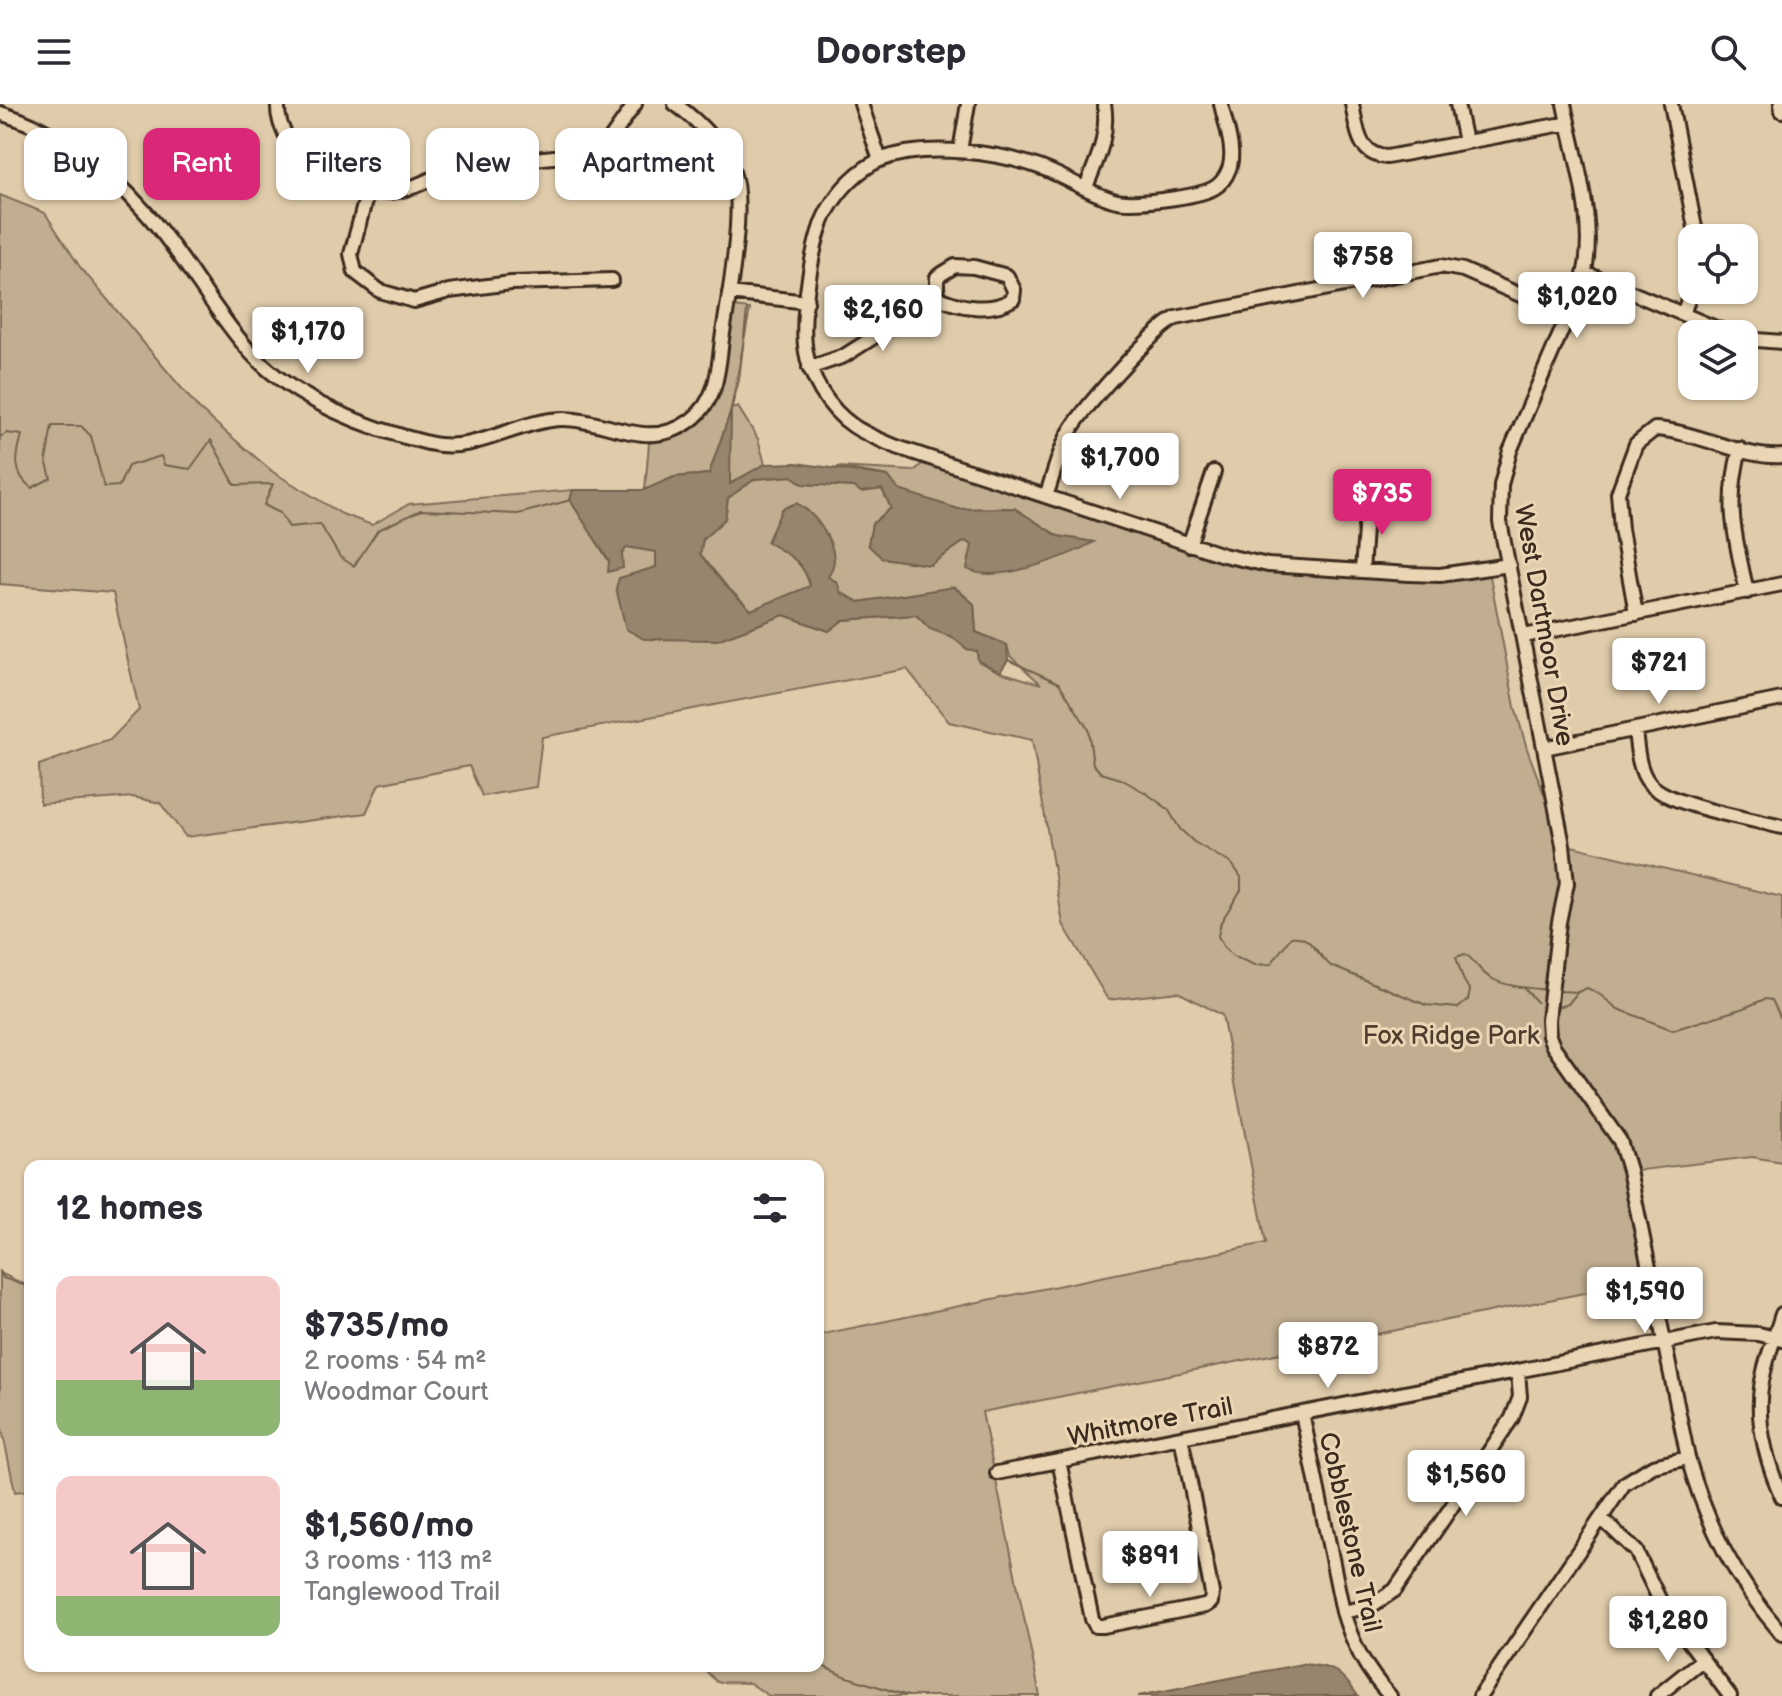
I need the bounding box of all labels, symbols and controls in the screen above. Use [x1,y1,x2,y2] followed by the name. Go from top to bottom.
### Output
[32,30,76,74] icon: menu
[1706,30,1750,74] icon: search
[815,31,967,74] text: Doorstep
[24,128,127,200] chip: Buy
[143,128,260,200] chip: Rent
[276,128,410,200] chip: Filters
[426,128,539,200] chip: New
[555,128,743,200] chip: Apartment
[1678,224,1758,400] map controls
[1678,224,1758,304] button: locate
[1316,232,1410,300] pin: $758
[1332,242,1394,273] text: $758
[1512,272,1642,340] pin: $1,020
[1536,282,1618,313] text: $1,020
[818,285,948,353] pin: $2,160
[842,295,924,326] text: $2,160
[243,307,373,375] pin: $1,170
[270,317,346,348] text: $1,170
[1678,320,1758,400] button: layers
[1055,433,1185,501] pin: $1,700
[1080,443,1160,474] text: $1,700
[1335,469,1429,537] pin: $735
[1351,479,1413,510] text: $735
[1507,502,1580,749] street label: West Dartmoor Drive
[1612,638,1706,706] pin: $721
[1630,648,1688,679] text: $721
[1363,1021,1540,1052] park label: Fox Ridge Park
[748,1186,792,1230] icon: filters
[56,1188,203,1229] text: 12 homes
[1580,1267,1710,1335] pin: $1,590
[1605,1277,1685,1308] text: $1,590
[304,1305,449,1346] text: $735/mo
[120,1308,216,1404] icon: home
[1281,1322,1375,1390] pin: $872
[1297,1332,1359,1363] text: $872
[304,1346,487,1377] text: 2 rooms · 54 m²
[304,1377,488,1408] text: Woodmar Court
[1065,1391,1236,1454] street label: Whitmore Trail
[1311,1429,1388,1635] street label: Cobblestone Trail
[1401,1450,1531,1518] pin: $1,560
[1426,1460,1506,1491] text: $1,560
[304,1505,474,1546] text: $1,560/mo
[120,1508,216,1604] icon: home
[1103,1531,1197,1599] pin: $891
[1121,1541,1179,1572] text: $891
[304,1546,493,1577] text: 3 rooms · 113 m²
[304,1577,500,1608] text: Tanglewood Trail
[1603,1596,1733,1664] pin: $1,280
[1627,1606,1709,1637] text: $1,280

